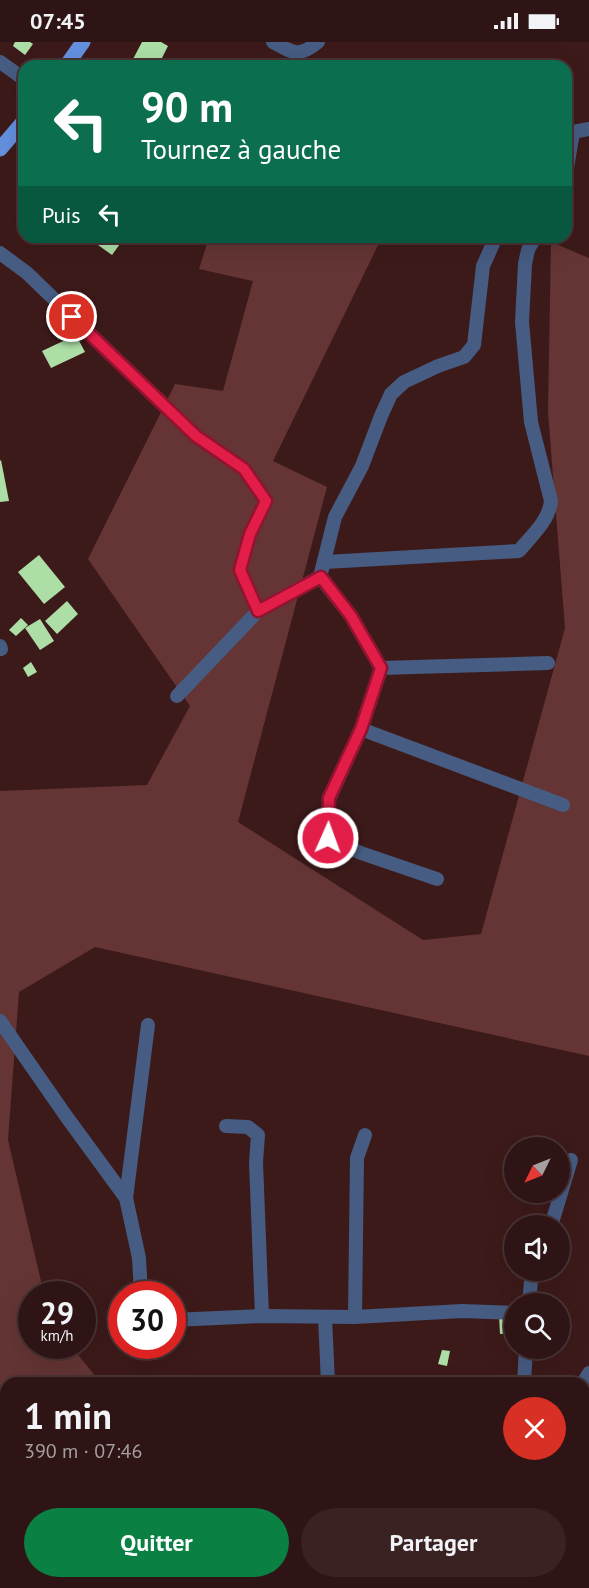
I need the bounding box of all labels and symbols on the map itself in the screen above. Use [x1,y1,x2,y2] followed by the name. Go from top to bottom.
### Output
[46,291,97,342] pin
[296,806,360,870] position arrow
[504,1137,570,1203] north arrow
[108,1281,186,1359] speed limit sign: 30

